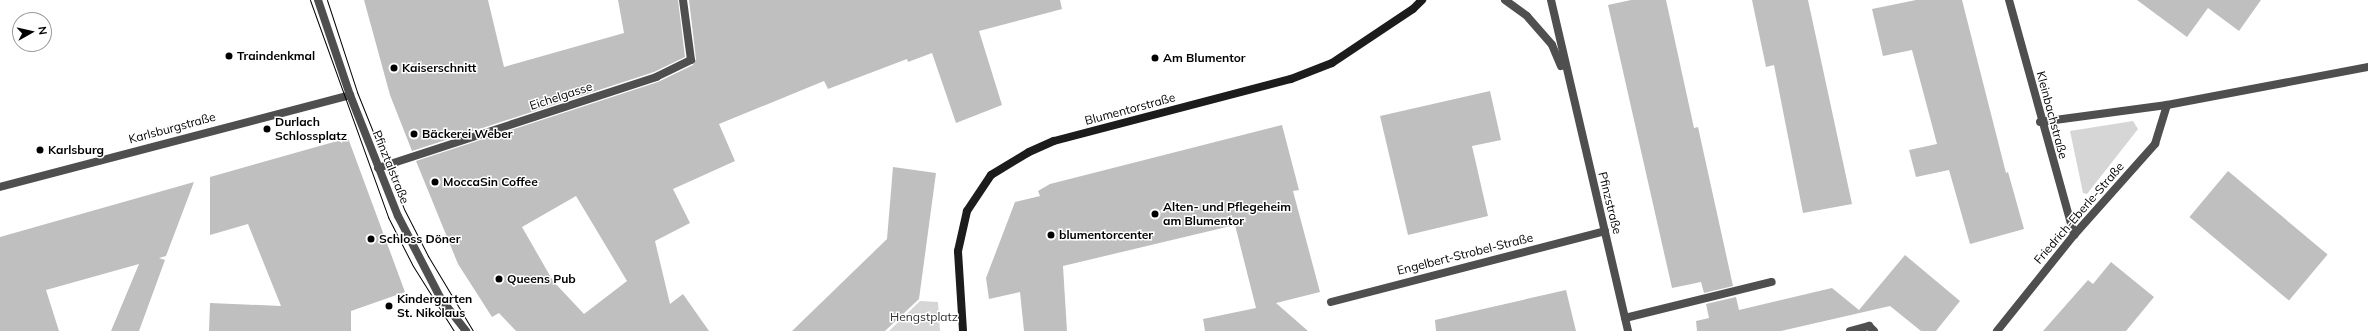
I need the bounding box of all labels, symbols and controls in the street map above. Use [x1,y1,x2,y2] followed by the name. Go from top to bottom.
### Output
[12,12,52,52] north arrow
[35,25,50,36] text: N
[237,49,315,63] place label: Traindenkmal
[224,51,234,61] marker: Traindenkmal
[1163,51,1246,65] place label: Am Blumentor
[1150,53,1160,63] marker: Am Blumentor
[402,61,476,75] place label: Kaiserschnitt
[389,63,399,73] marker: Kaiserschnitt
[2033,70,2071,160] street label: Kleinbachstraße
[528,79,594,113] street label: Eichelgasse
[1083,90,1177,128] street label: Blumentorstraße
[127,109,217,147] street label: Karlsburgstraße
[275,115,347,143] place label: Durlach Schlossplatz
[262,124,272,134] marker: Durlach Schlossplatz
[422,127,512,141] place label: Bäckerei Weber
[370,128,412,206] street label: Pfinztalstraße
[409,129,419,139] marker: Bäckerei Weber
[48,143,104,157] place label: Karlsburg
[35,145,45,155] marker: Karlsburg
[2031,159,2127,267] street label: Friedrich-Eberle-Straße
[1595,170,1625,236] street label: Pfinzstraße
[443,175,538,189] place label: MoccaSin Coffee
[430,177,440,187] marker: MoccaSin Coffee
[1163,200,1291,228] place label: Alten- und Pflegeheim am Blumentor
[1150,209,1160,219] marker: Alten- und Pflegeheim am Blumentor
[1059,228,1153,242] place label: blumentorcenter
[1046,230,1056,240] marker: blumentorcenter
[1396,230,1534,278] street label: Engelbert-Strobel-Straße
[379,232,460,246] place label: Schloss Döner
[366,234,376,244] marker: Schloss Döner
[507,272,576,286] place label: Queens Pub
[494,274,504,284] marker: Queens Pub
[397,292,472,320] place label: Kindergarten St. Nikolaus
[384,301,394,311] marker: Kindergarten St. Nikolaus
[890,310,958,324] park label: Hengstplatz

